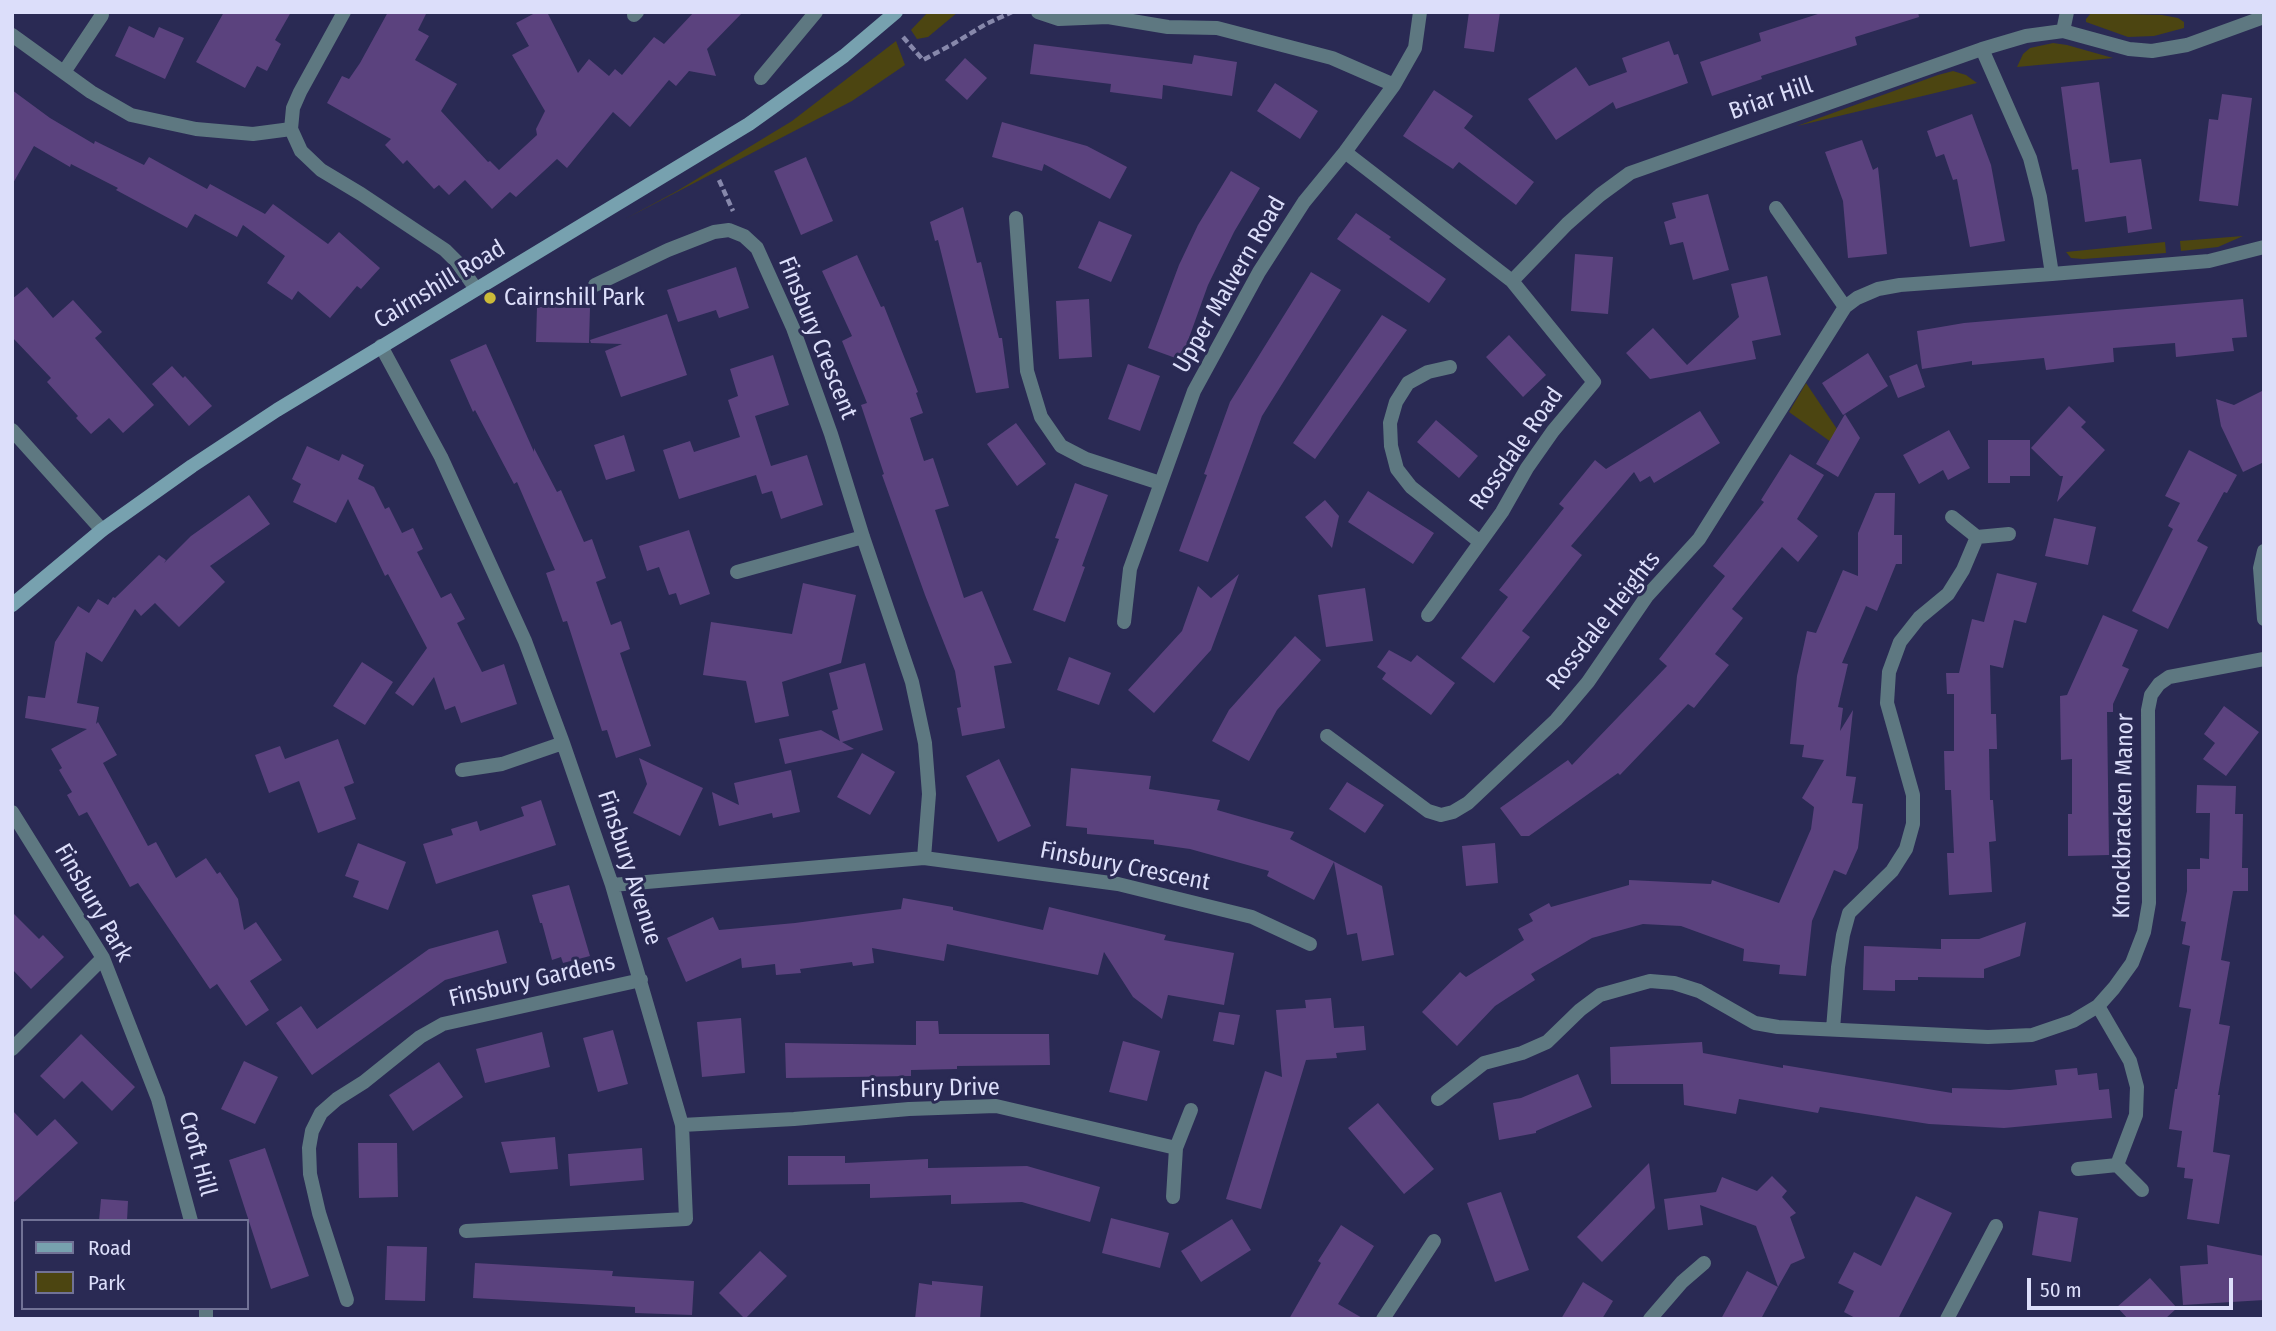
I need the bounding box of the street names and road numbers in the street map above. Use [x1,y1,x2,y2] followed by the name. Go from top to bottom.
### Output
[1725,71,1817,127] street label: Briar Hill
[1168,192,1292,378] street label: Upper Malvern Road
[369,235,511,335] street label: Cairnshill Road
[771,253,863,423] street label: Finsbury Crescent
[1464,382,1570,516] street label: Rossdale Road
[1541,546,1667,696] street label: Rossdale Heights
[2108,713,2140,919] street label: Knockbracken Manor
[590,787,668,949] street label: Finsbury Avenue
[1038,836,1212,898] street label: Finsbury Crescent
[48,839,138,967] street label: Finsbury Park
[446,948,618,1014] street label: Finsbury Gardens
[860,1073,1000,1105] street label: Finsbury Drive
[172,1109,222,1199] street label: Croft Hill

